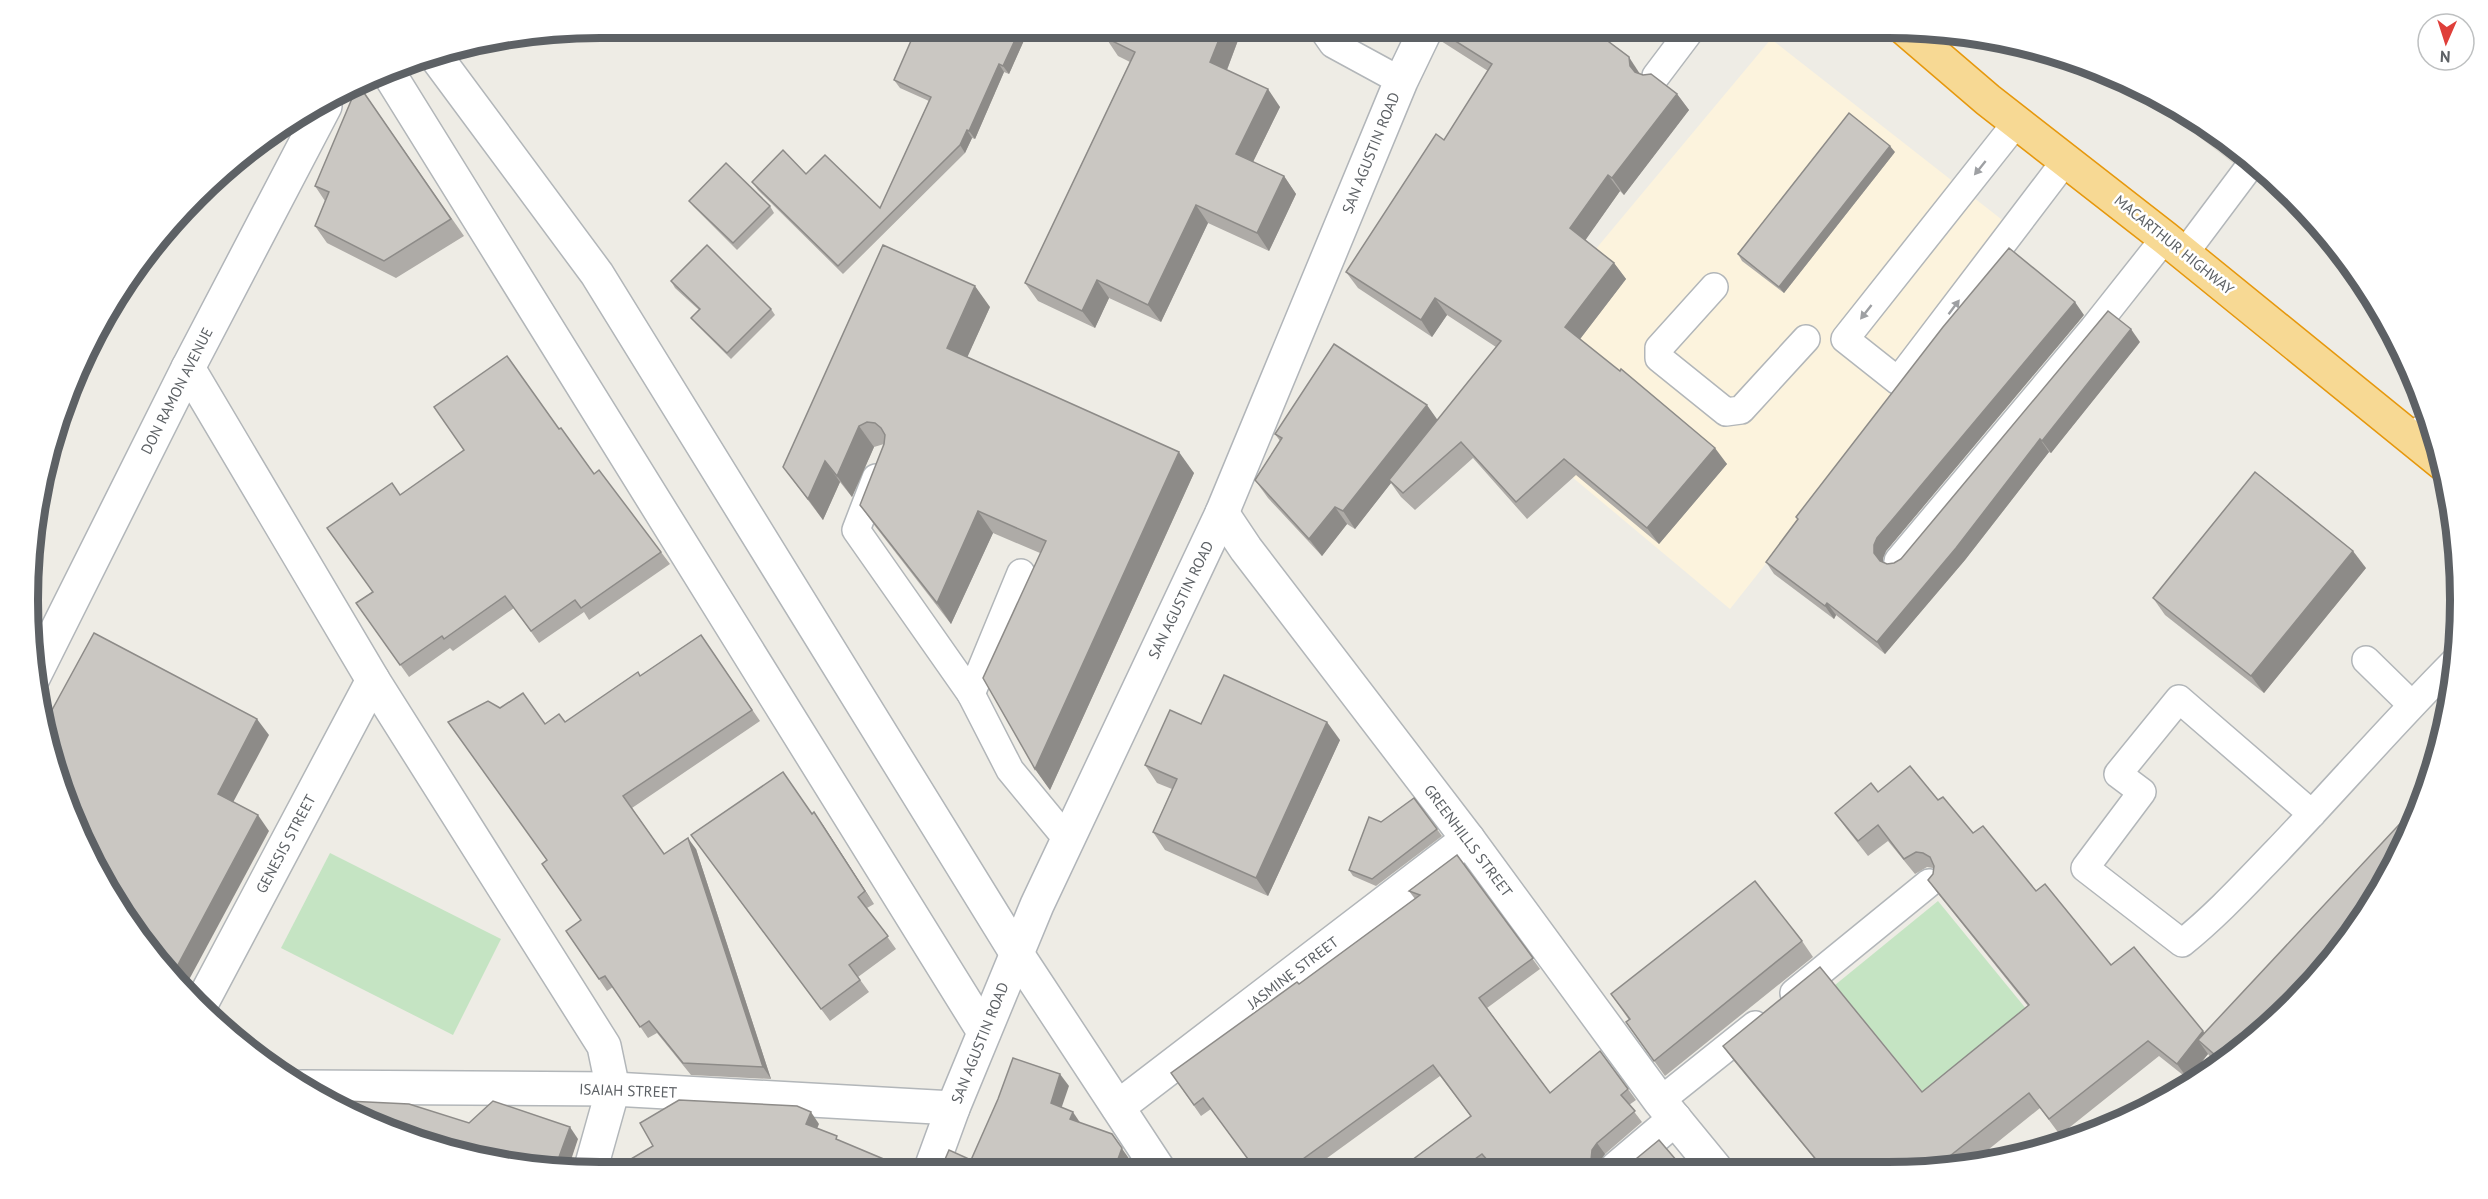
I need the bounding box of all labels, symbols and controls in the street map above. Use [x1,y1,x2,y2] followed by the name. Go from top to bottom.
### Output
[2416,12,2476,72] north arrow
[2439,47,2451,67] text: N
[1338,89,1404,216] street label: SAN AGUSTIN ROAD
[1974,160,1987,176] one-way arrow
[2111,191,2238,299] street label: MACARTHUR HIGHWAY
[1948,299,1960,315] one-way arrow
[1860,303,1872,319] one-way arrow
[136,324,217,457] street label: DON RAMON AVENUE
[1144,538,1217,662] street label: SAN AGUSTIN ROAD
[1420,781,1517,901] street label: GREENHILLS STREET
[252,790,320,896] street label: GENESIS STREET
[1243,932,1343,1014] street label: JASMINE STREET
[947,979,1013,1106] street label: SAN AGUSTIN ROAD
[579,1079,678,1102] street label: ISAIAH STREET

